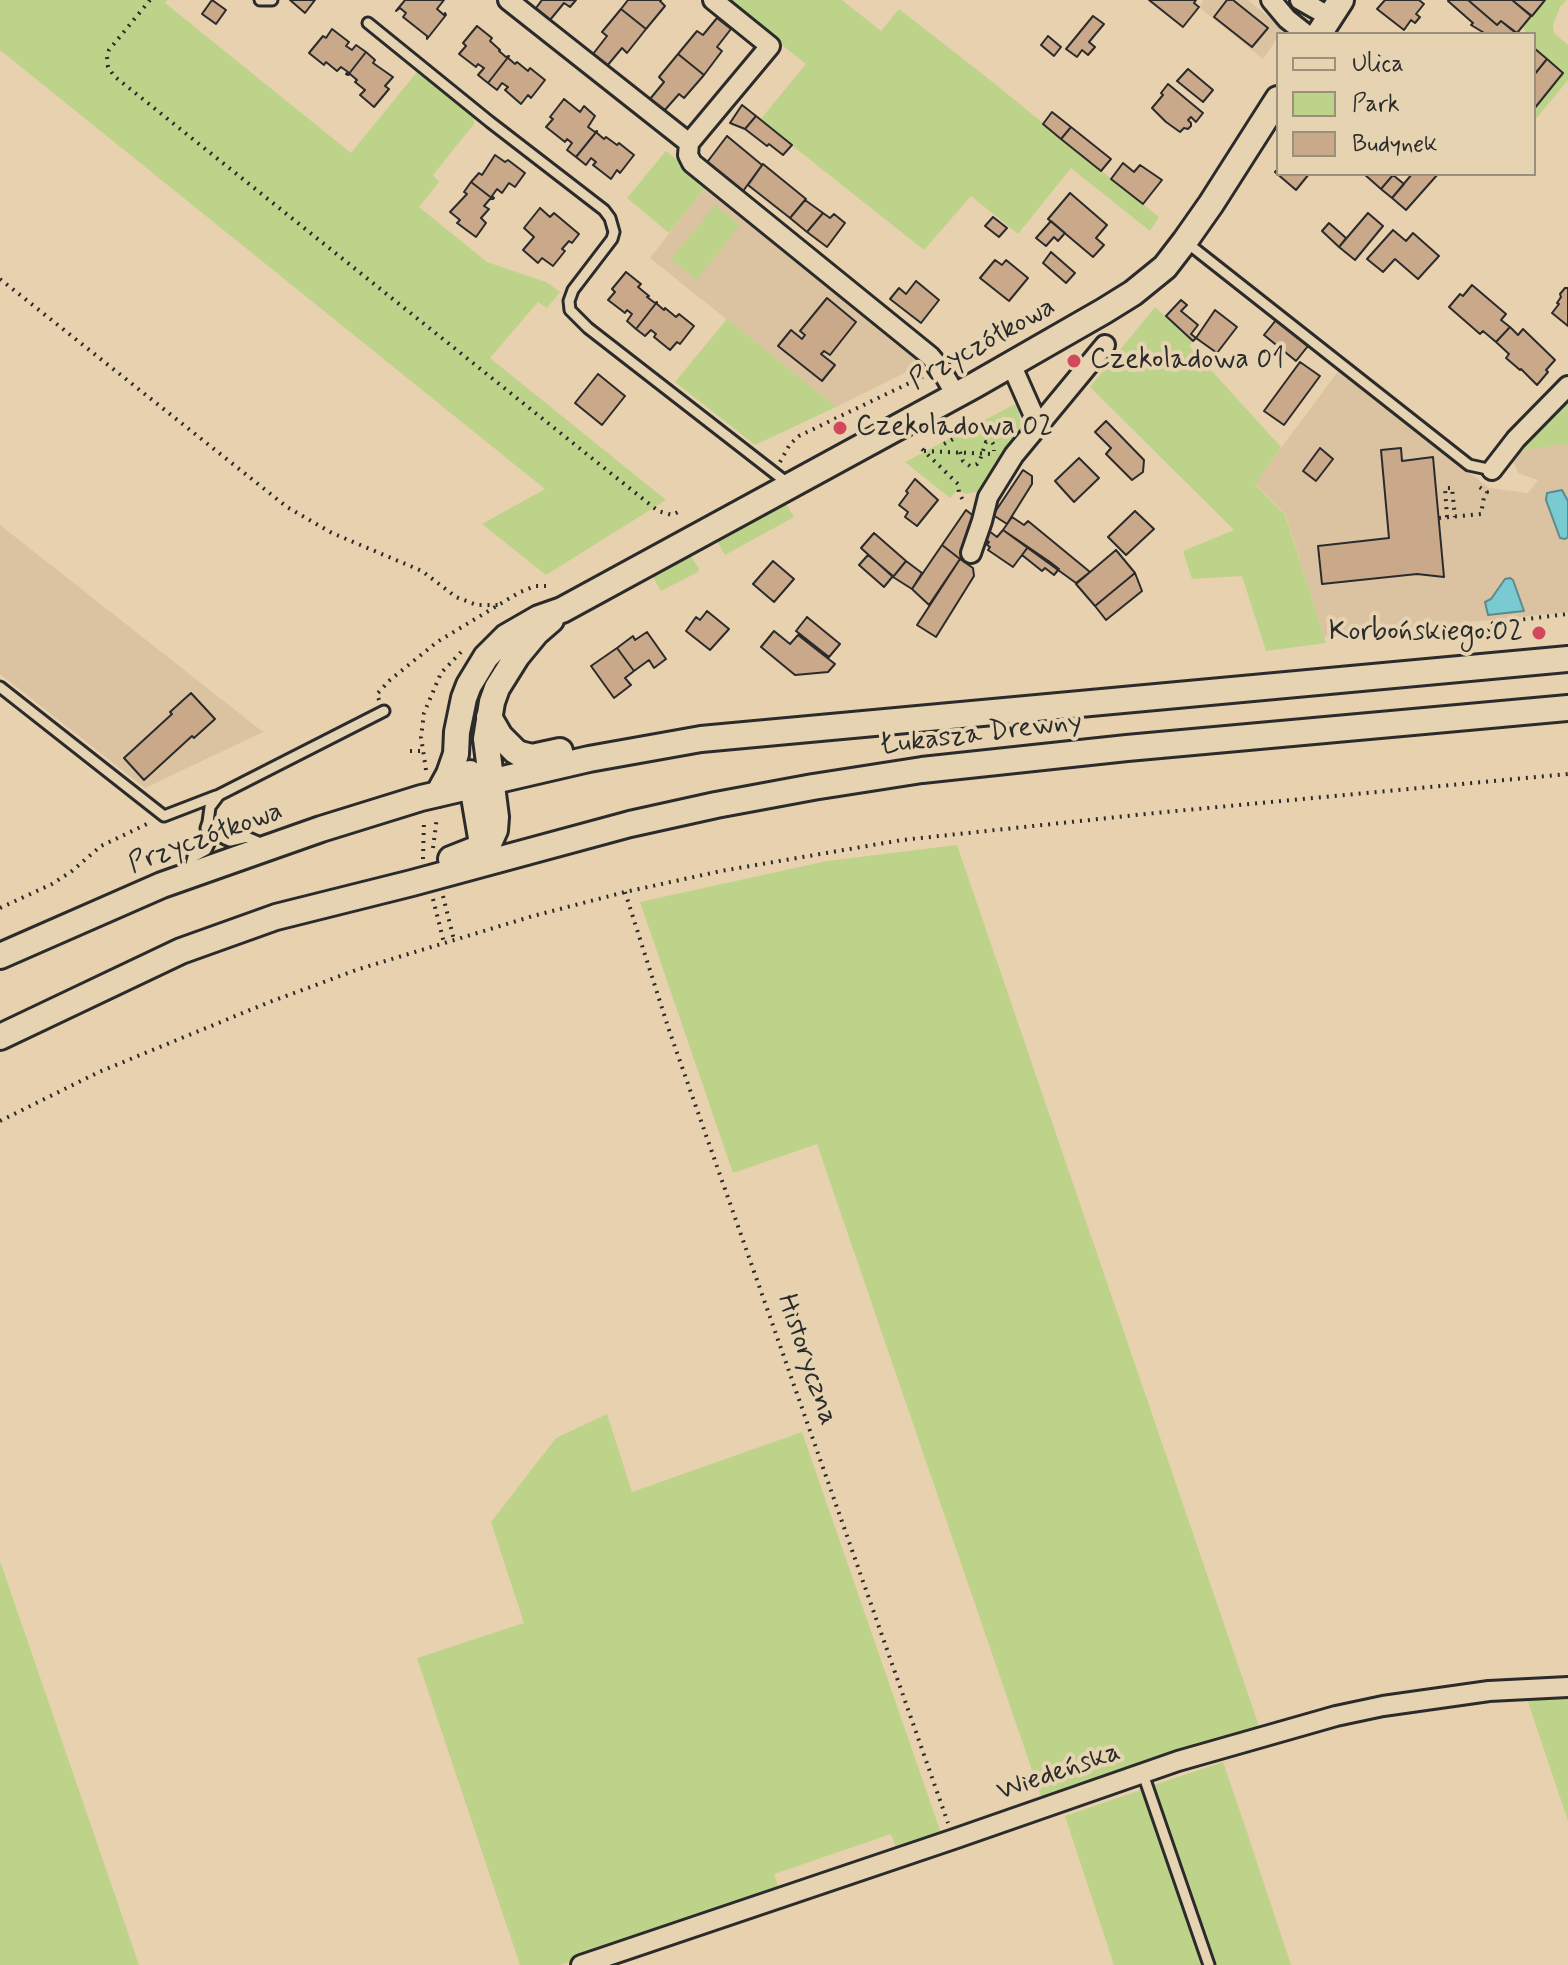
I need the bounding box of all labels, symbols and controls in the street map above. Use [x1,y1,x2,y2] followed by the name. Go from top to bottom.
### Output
[1276,32,1536,176] legend
[1352,49,1404,80] text: Ulica
[1352,89,1400,120] text: Park
[1352,129,1438,160] text: Budynek
[904,291,1062,399] street label: Przyczółkowa
[1090,344,1284,378] place label: Czekoladowa 01
[1065,352,1083,370] marker: Czekoladowa 01
[856,411,1053,445] place label: Czekoladowa 02
[831,419,849,437] marker: Czekoladowa 02
[1329,616,1523,650] place label: Korbońskiego 02
[1530,624,1548,642] marker: Korbońskiego 02
[878,706,1084,764] street label: Łukasza Drewny
[124,796,288,882] street label: Przyczółkowa
[768,1290,844,1430] street label: Historyczna
[993,1736,1125,1810] street label: Wiedeńska

